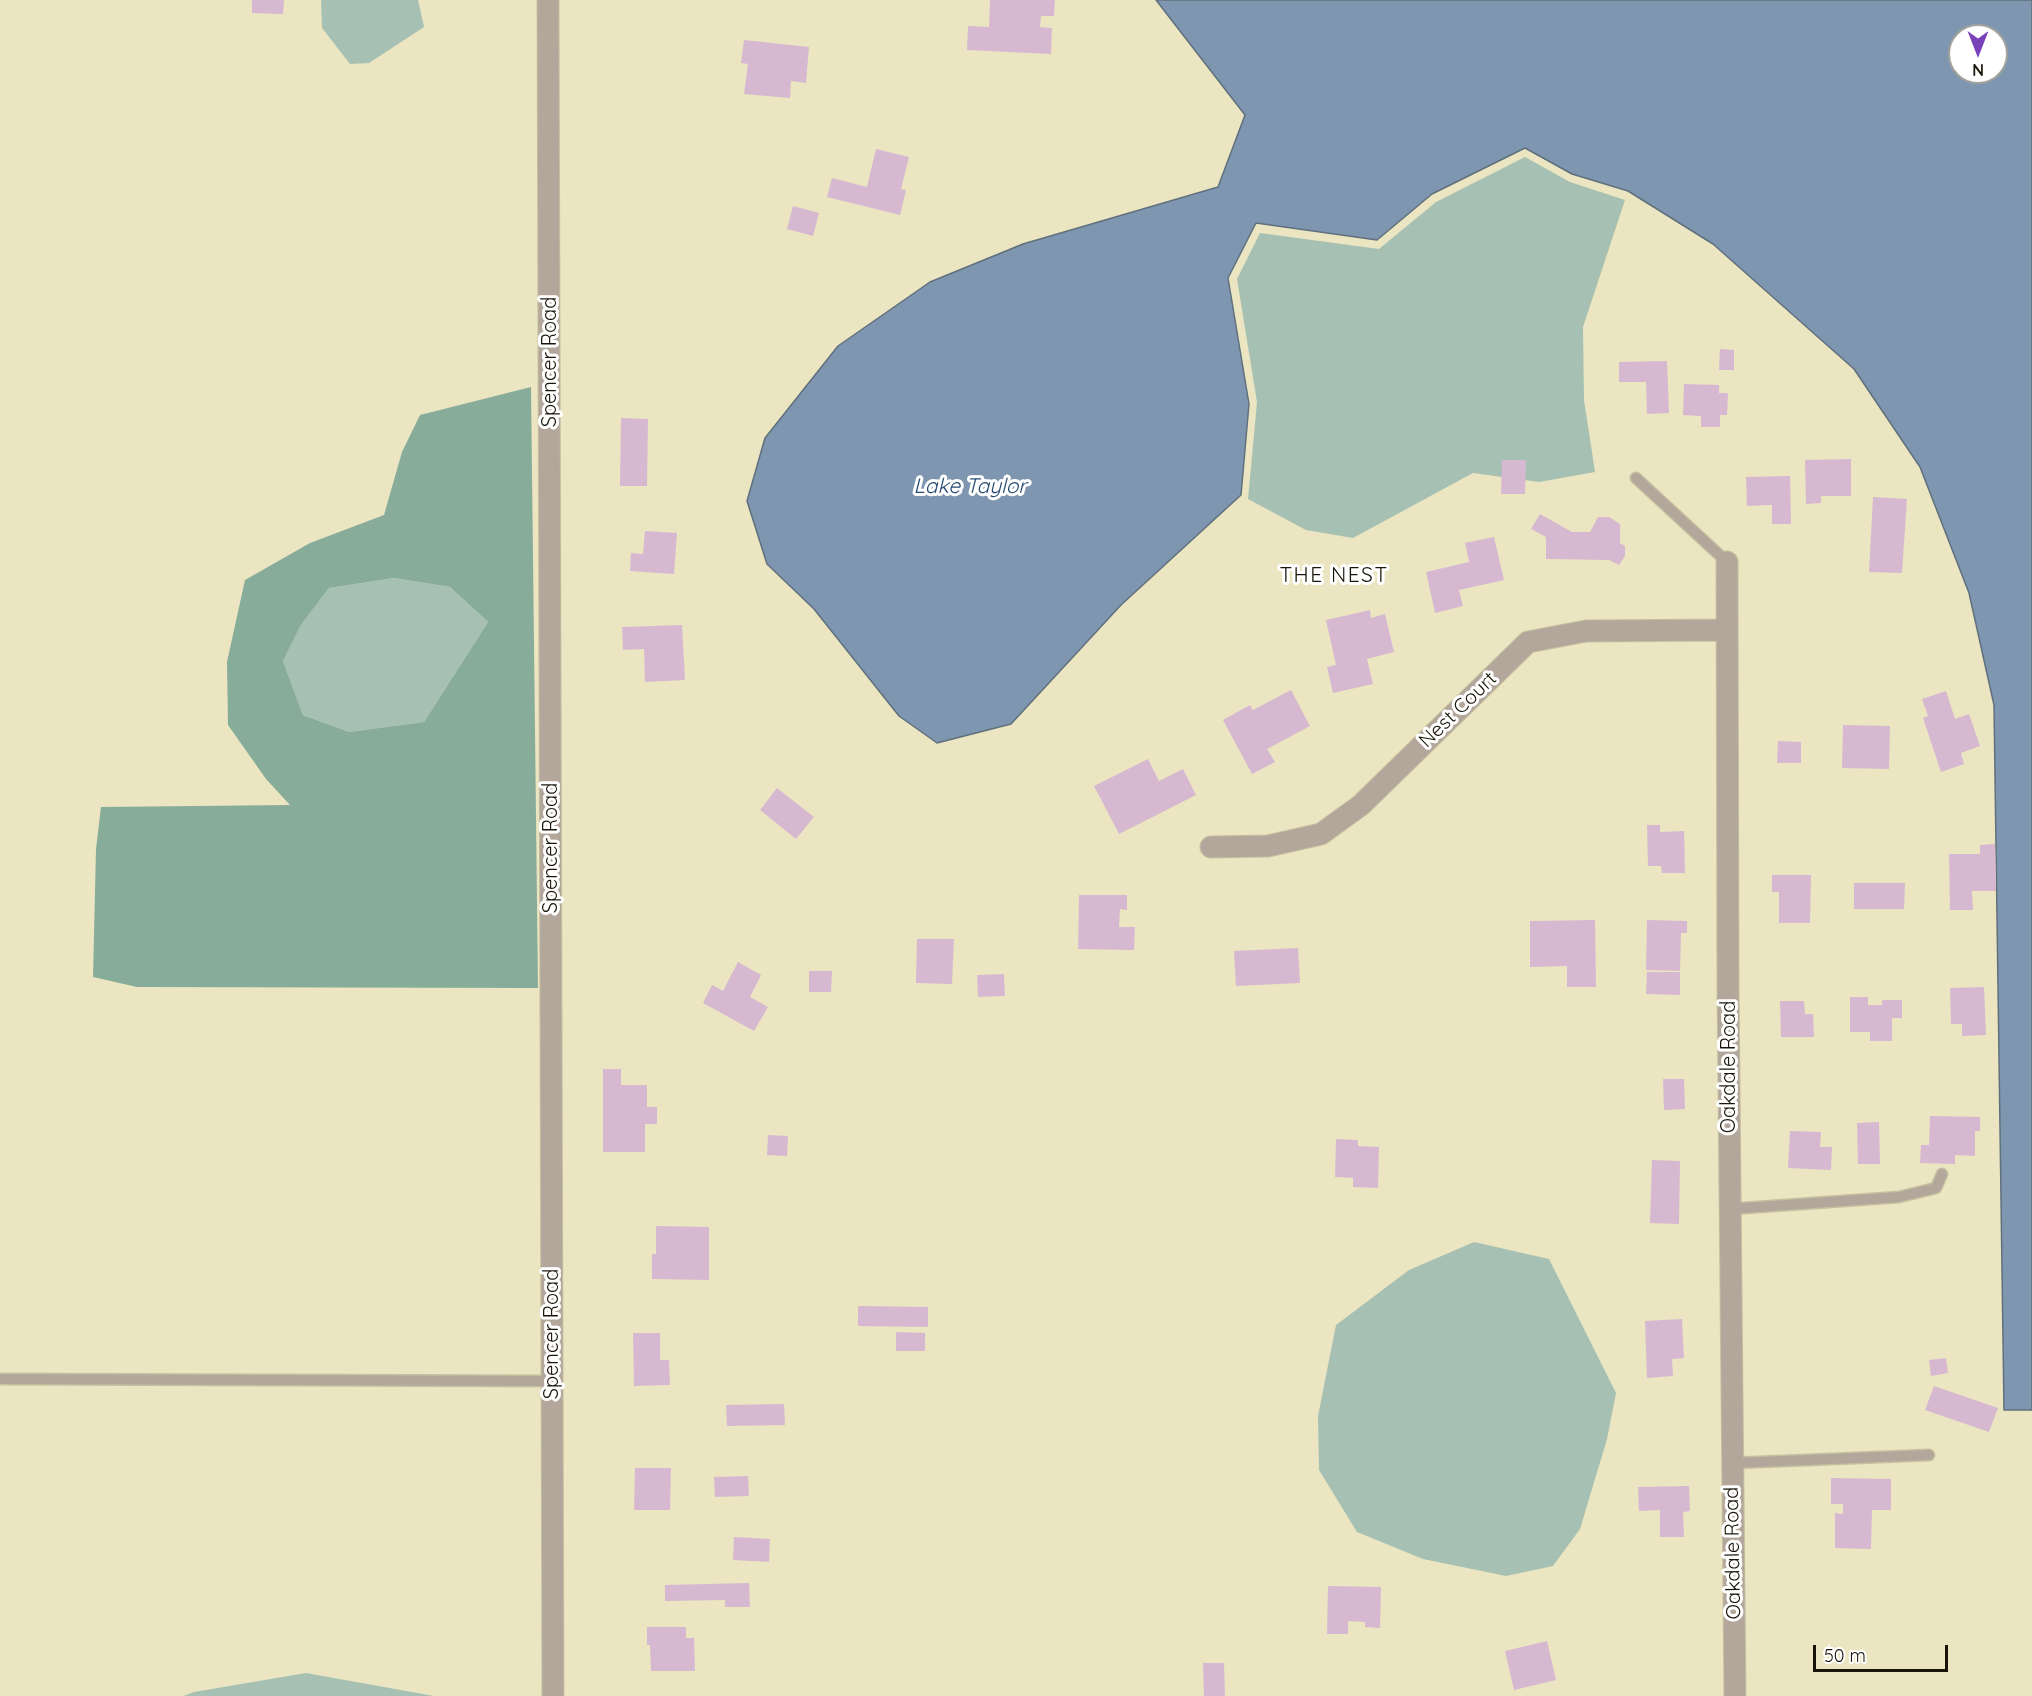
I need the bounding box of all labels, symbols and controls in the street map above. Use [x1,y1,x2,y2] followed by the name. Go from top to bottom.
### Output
[1948,24,2008,84] north arrow
[1972,60,1984,80] text: N
[538,297,562,427] street label: Spencer Road
[914,474,1026,500] water label: Lake Taylor
[1279,563,1389,589] district label: THE NEST
[1414,667,1502,753] street label: Nest Court
[539,783,563,913] street label: Spencer Road
[1717,1001,1741,1133] street label: Oakdale Road
[540,1269,564,1399] street label: Spencer Road
[1720,1486,1746,1620] street label: Oakdale Road
[1816,1633,1951,1671] scale bar
[1824,1644,1866,1667] text: 50 m

